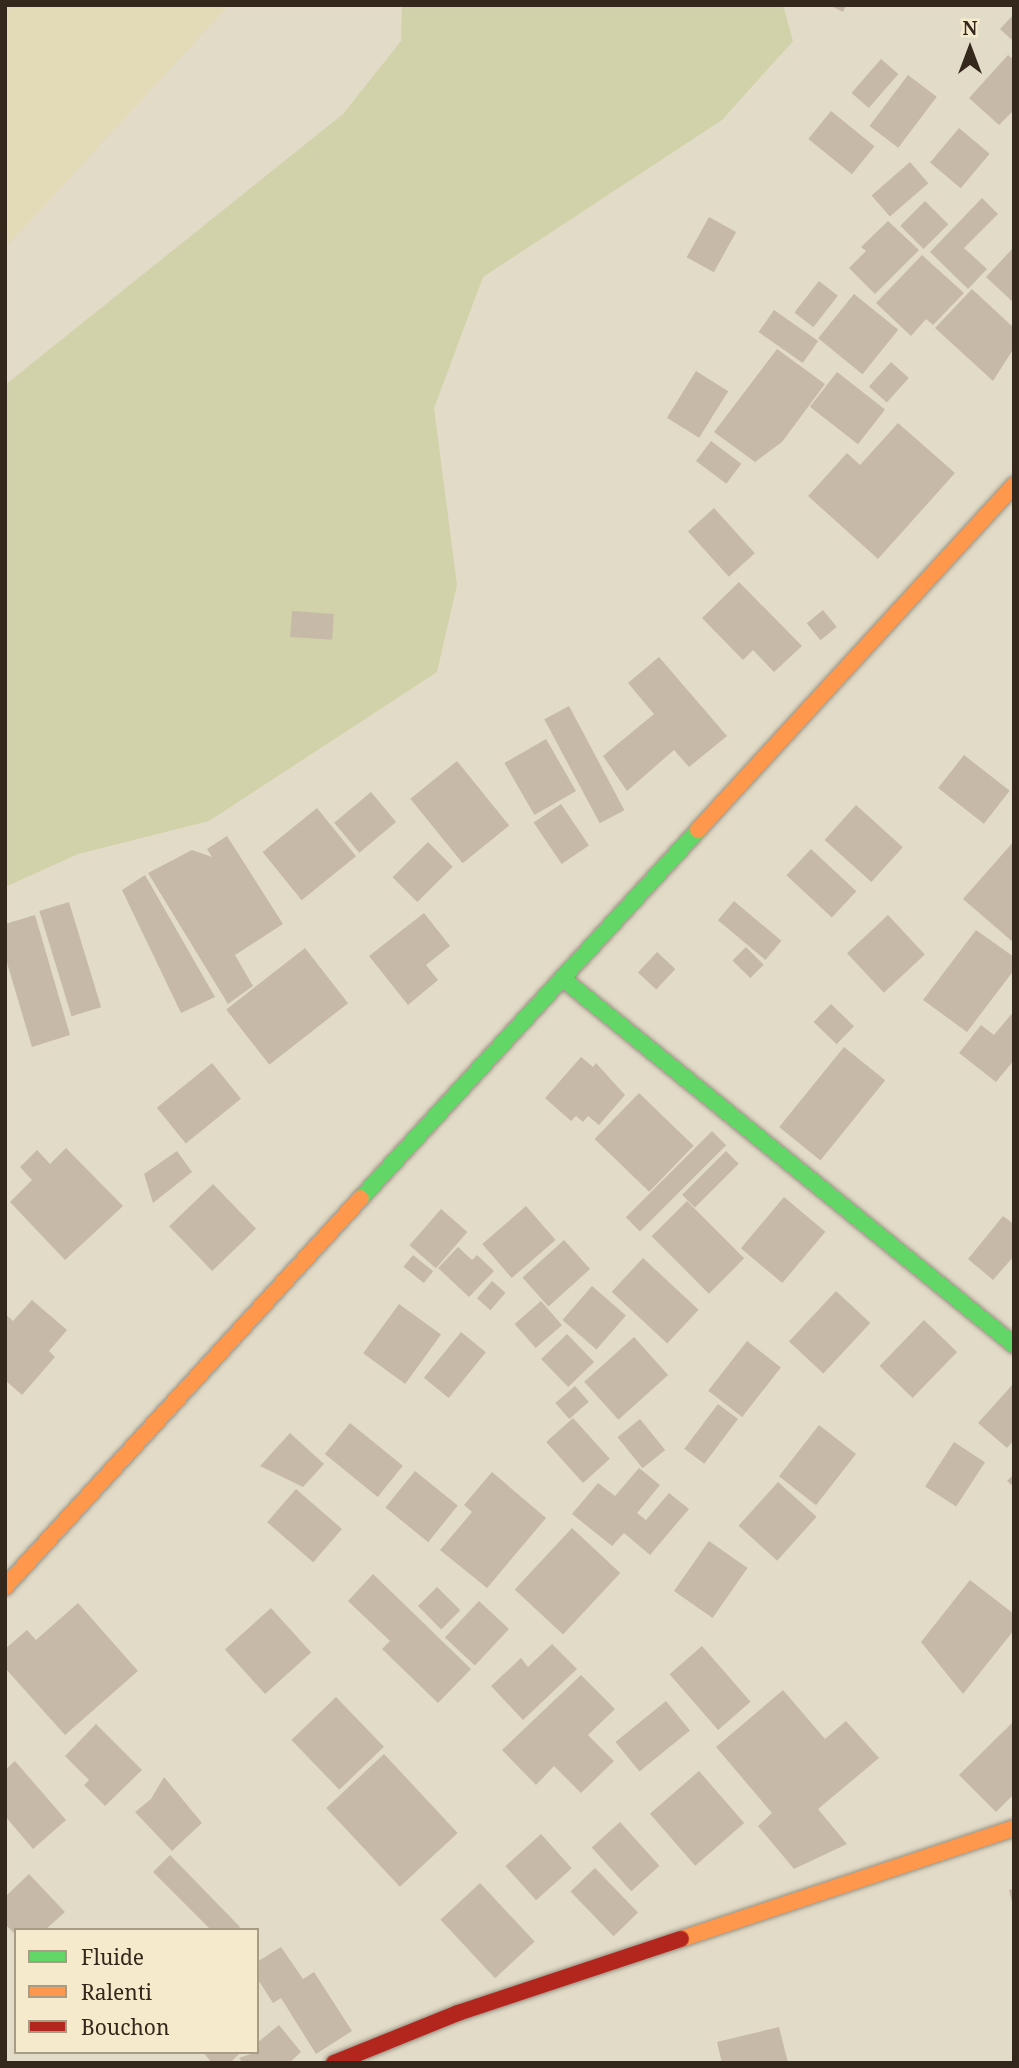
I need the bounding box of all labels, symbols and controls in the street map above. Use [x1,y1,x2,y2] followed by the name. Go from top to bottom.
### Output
[935,14,1005,84] north arrow
[963,15,977,41] text: N
[14,1928,259,2054] legend
[81,1943,144,1971] text: Fluide
[81,1978,152,2006] text: Ralenti
[81,2013,170,2041] text: Bouchon

